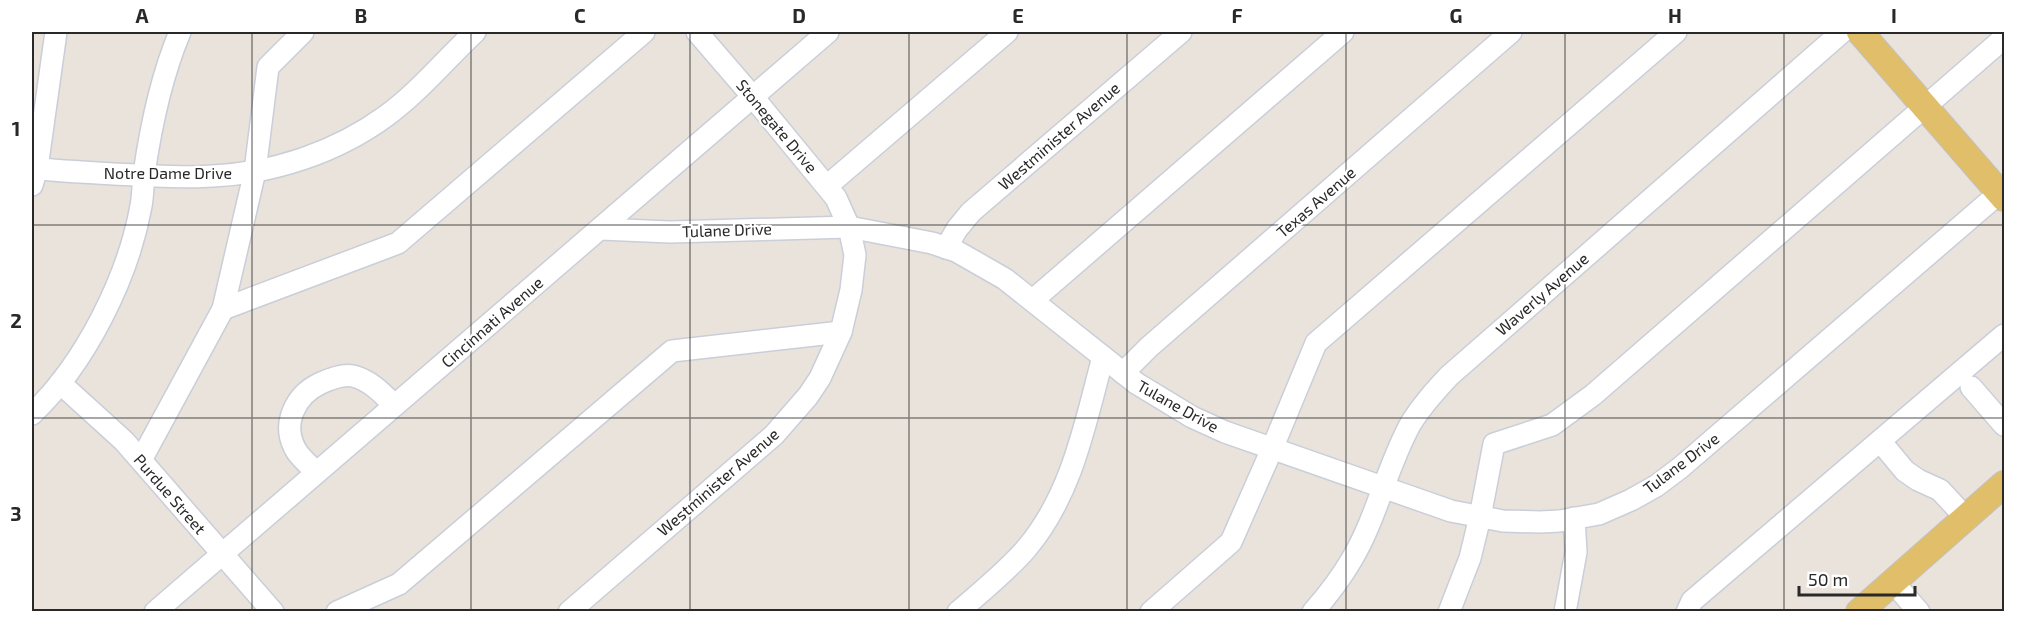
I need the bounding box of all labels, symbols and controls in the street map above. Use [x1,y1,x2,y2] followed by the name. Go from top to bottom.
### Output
[135,3,149,27] text: A
[355,3,367,27] text: B
[574,3,586,27] text: C
[792,3,806,27] text: D
[1012,3,1024,27] text: E
[1231,3,1243,27] text: F
[1450,3,1462,27] text: G
[1668,3,1682,27] text: H
[1891,3,1897,27] text: I
[733,75,822,176] street label: Stonegate Drive
[994,78,1123,194] street label: Westminister Avenue
[12,116,20,140] text: 1
[1272,162,1359,241] street label: Texas Avenue
[104,163,232,182] street label: Notre Dame Drive
[682,218,772,241] street label: Tulane Drive
[1491,248,1592,339] street label: Waverly Avenue
[437,272,546,371] street label: Cincinnati Avenue
[10,308,22,332] text: 2
[1134,375,1222,436] street label: Tulane Drive
[653,424,782,540] street label: Westminister Avenue
[1639,428,1722,497] street label: Tulane Drive
[130,450,210,538] street label: Purdue Street
[10,501,22,525] text: 3
[1799,559,1914,597] scale bar
[1808,568,1848,590] text: 50 m

